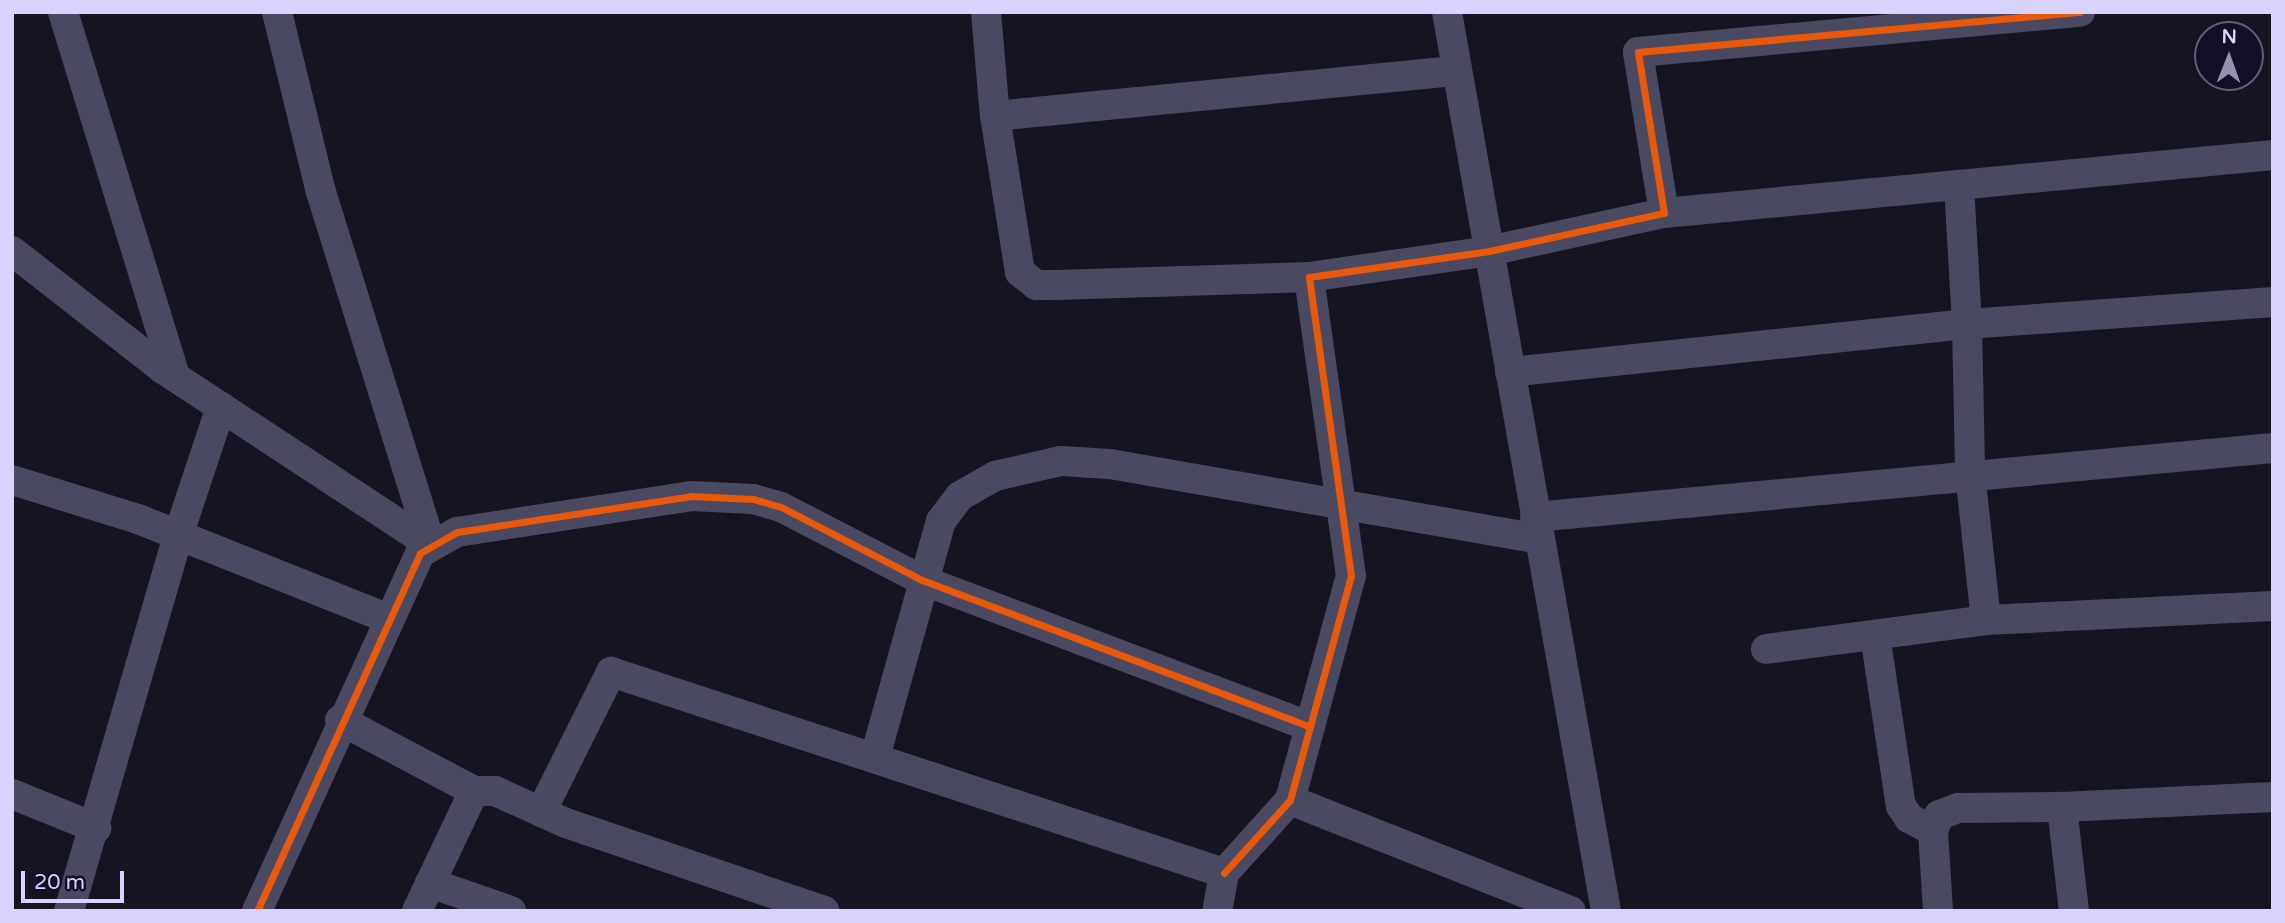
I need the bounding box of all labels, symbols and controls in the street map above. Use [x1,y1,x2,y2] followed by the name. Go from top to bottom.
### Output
[2194,21,2264,91] north arrow
[2222,26,2237,48] text: N
[24,856,128,900] scale bar
[34,870,85,895] text: 20 m

